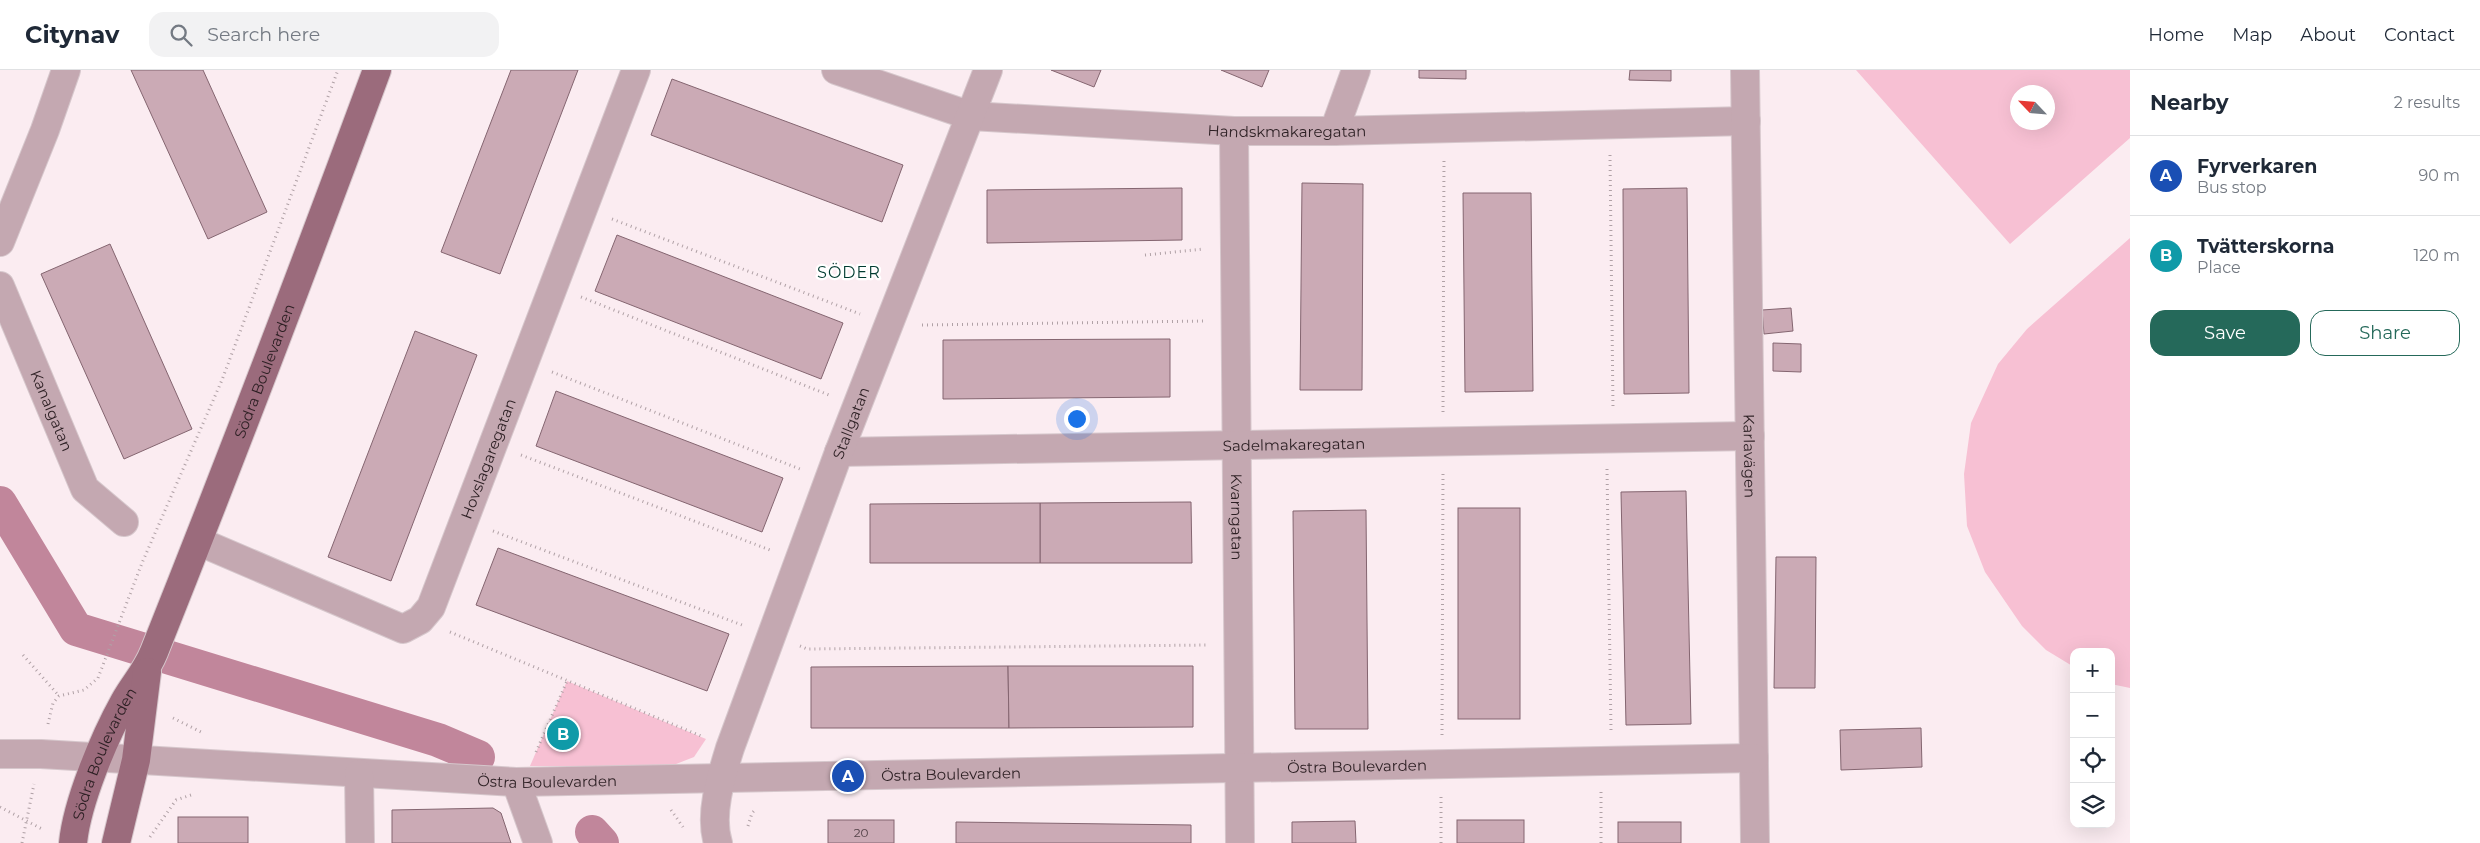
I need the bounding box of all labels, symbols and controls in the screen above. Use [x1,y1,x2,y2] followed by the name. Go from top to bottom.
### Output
[149,12,499,57] search box
[25,20,119,49] text: Citynav
[167,21,195,49] icon: search
[207,23,320,46] text: Search here
[2148,24,2204,46] text: Home
[2232,24,2272,46] text: Map
[2300,24,2356,46] text: About
[2384,24,2455,46] text: Contact
[2010,85,2055,130] north arrow
[2150,90,2229,115] text: Nearby
[2394,93,2460,112] text: 2 results
[1207,120,1367,141] street label: Handskmakaregatan
[2197,155,2317,178] text: Fyrverkaren
[2160,166,2172,185] text: A
[2418,166,2460,185] text: 90 m
[2197,178,2267,197] text: Bus stop
[2197,235,2334,258] text: Tvätterskorna
[2160,246,2172,265] text: B
[2413,246,2460,265] text: 120 m
[2197,258,2241,277] text: Place
[817,262,881,282] district label: SÖDER
[229,301,298,441] street label: Södra Boulevarden
[2150,310,2300,356] button: Save
[2310,310,2460,356] button: Share
[27,367,78,454] street label: Kanalgatan
[828,384,873,461] street label: Stallgatan
[456,396,519,522] street label: Hovslagaregatan
[1064,406,1090,432] your location
[1740,414,1760,498] street label: Karlavägen
[1222,433,1365,455] street label: Sadelmakaregatan
[1227,474,1247,560] street label: Kvarngatan
[2070,648,2115,828] map controls
[2070,648,2115,693] button: +
[68,683,140,822] street label: Södra Boulevarden
[2070,693,2115,738] button: −
[547,715,579,753] pin: B
[2070,738,2115,783] button: locate
[1287,755,1427,777] street label: Östra Boulevarden
[832,757,864,795] pin: A
[881,763,1021,784] street label: Östra Boulevarden
[477,770,617,792] street label: Östra Boulevarden
[2070,783,2115,828] button: layers
[854,825,868,840] house number: 20

